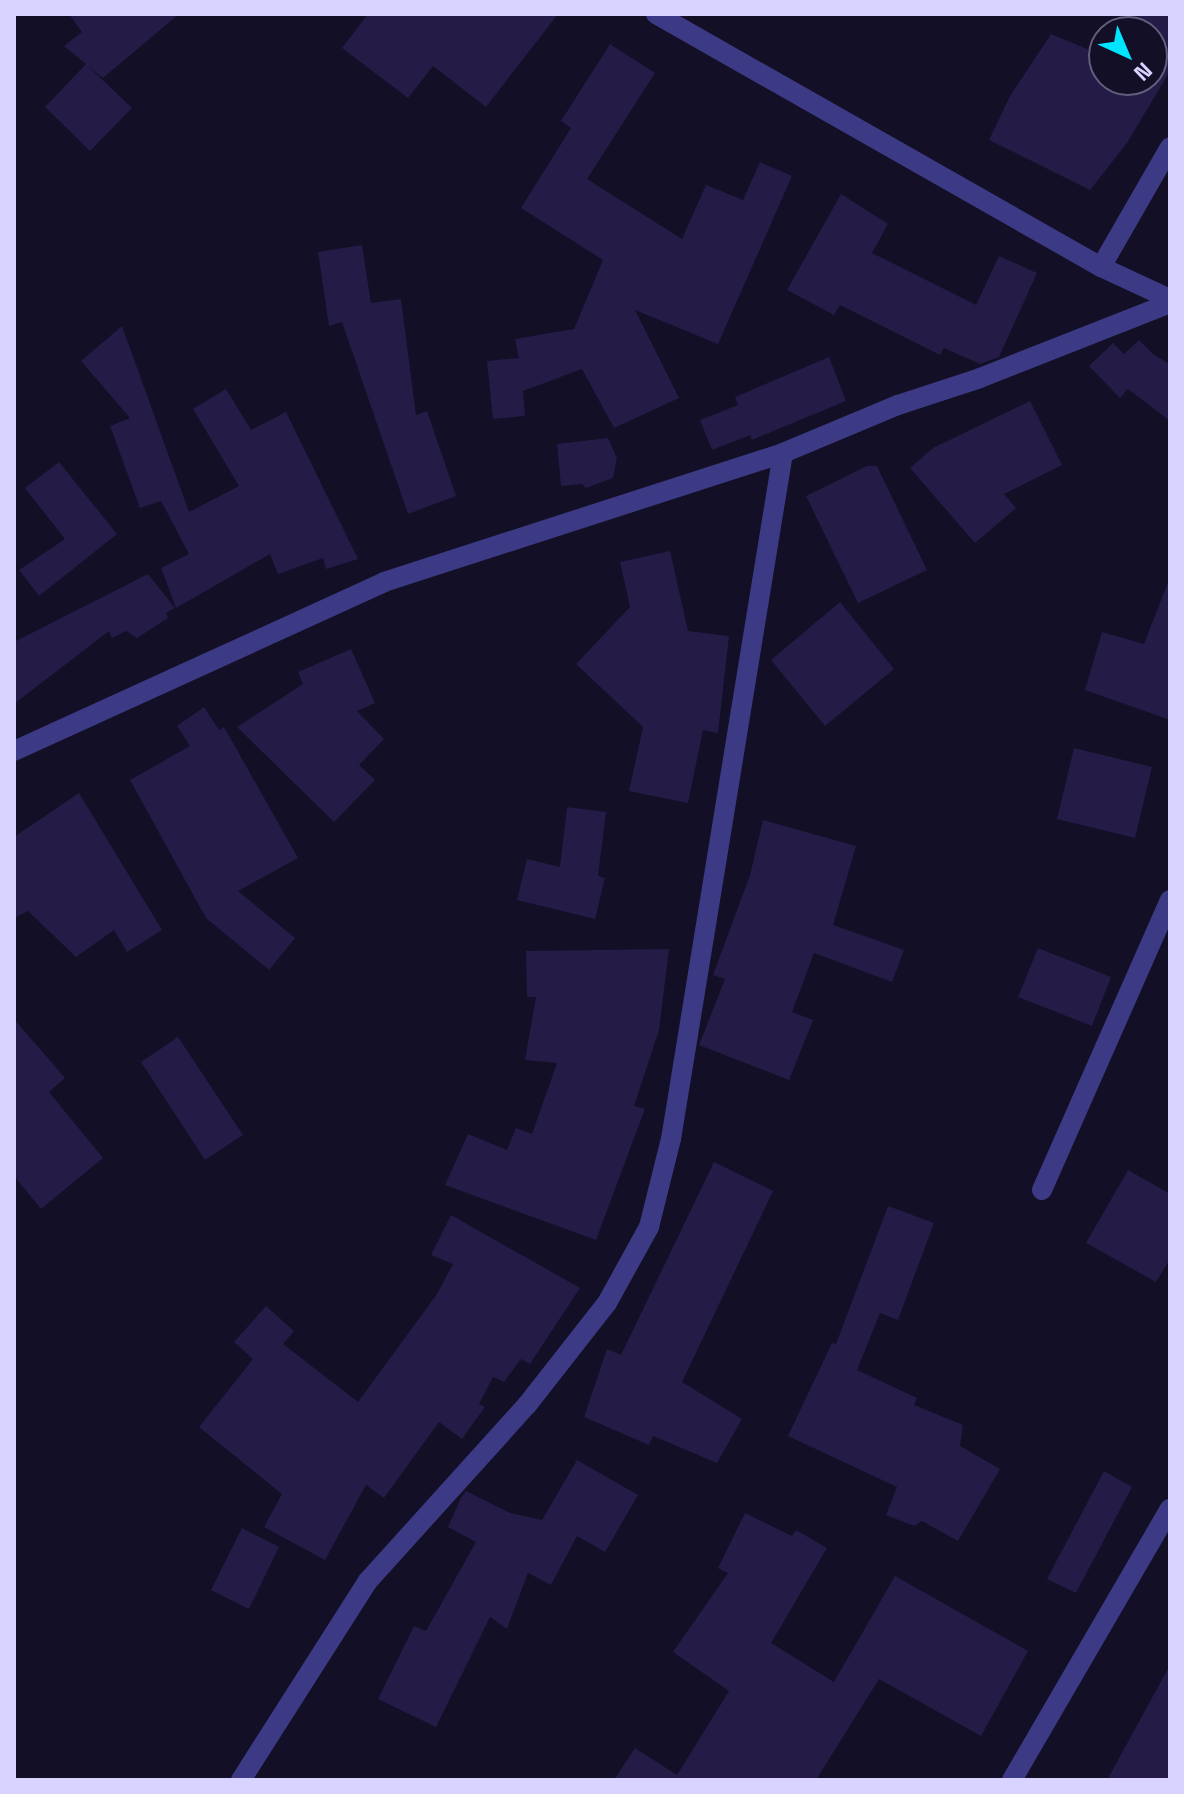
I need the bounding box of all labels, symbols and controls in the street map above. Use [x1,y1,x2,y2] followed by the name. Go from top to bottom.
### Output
[1088,16,1168,96] north arrow
[1128,57,1158,87] text: N

